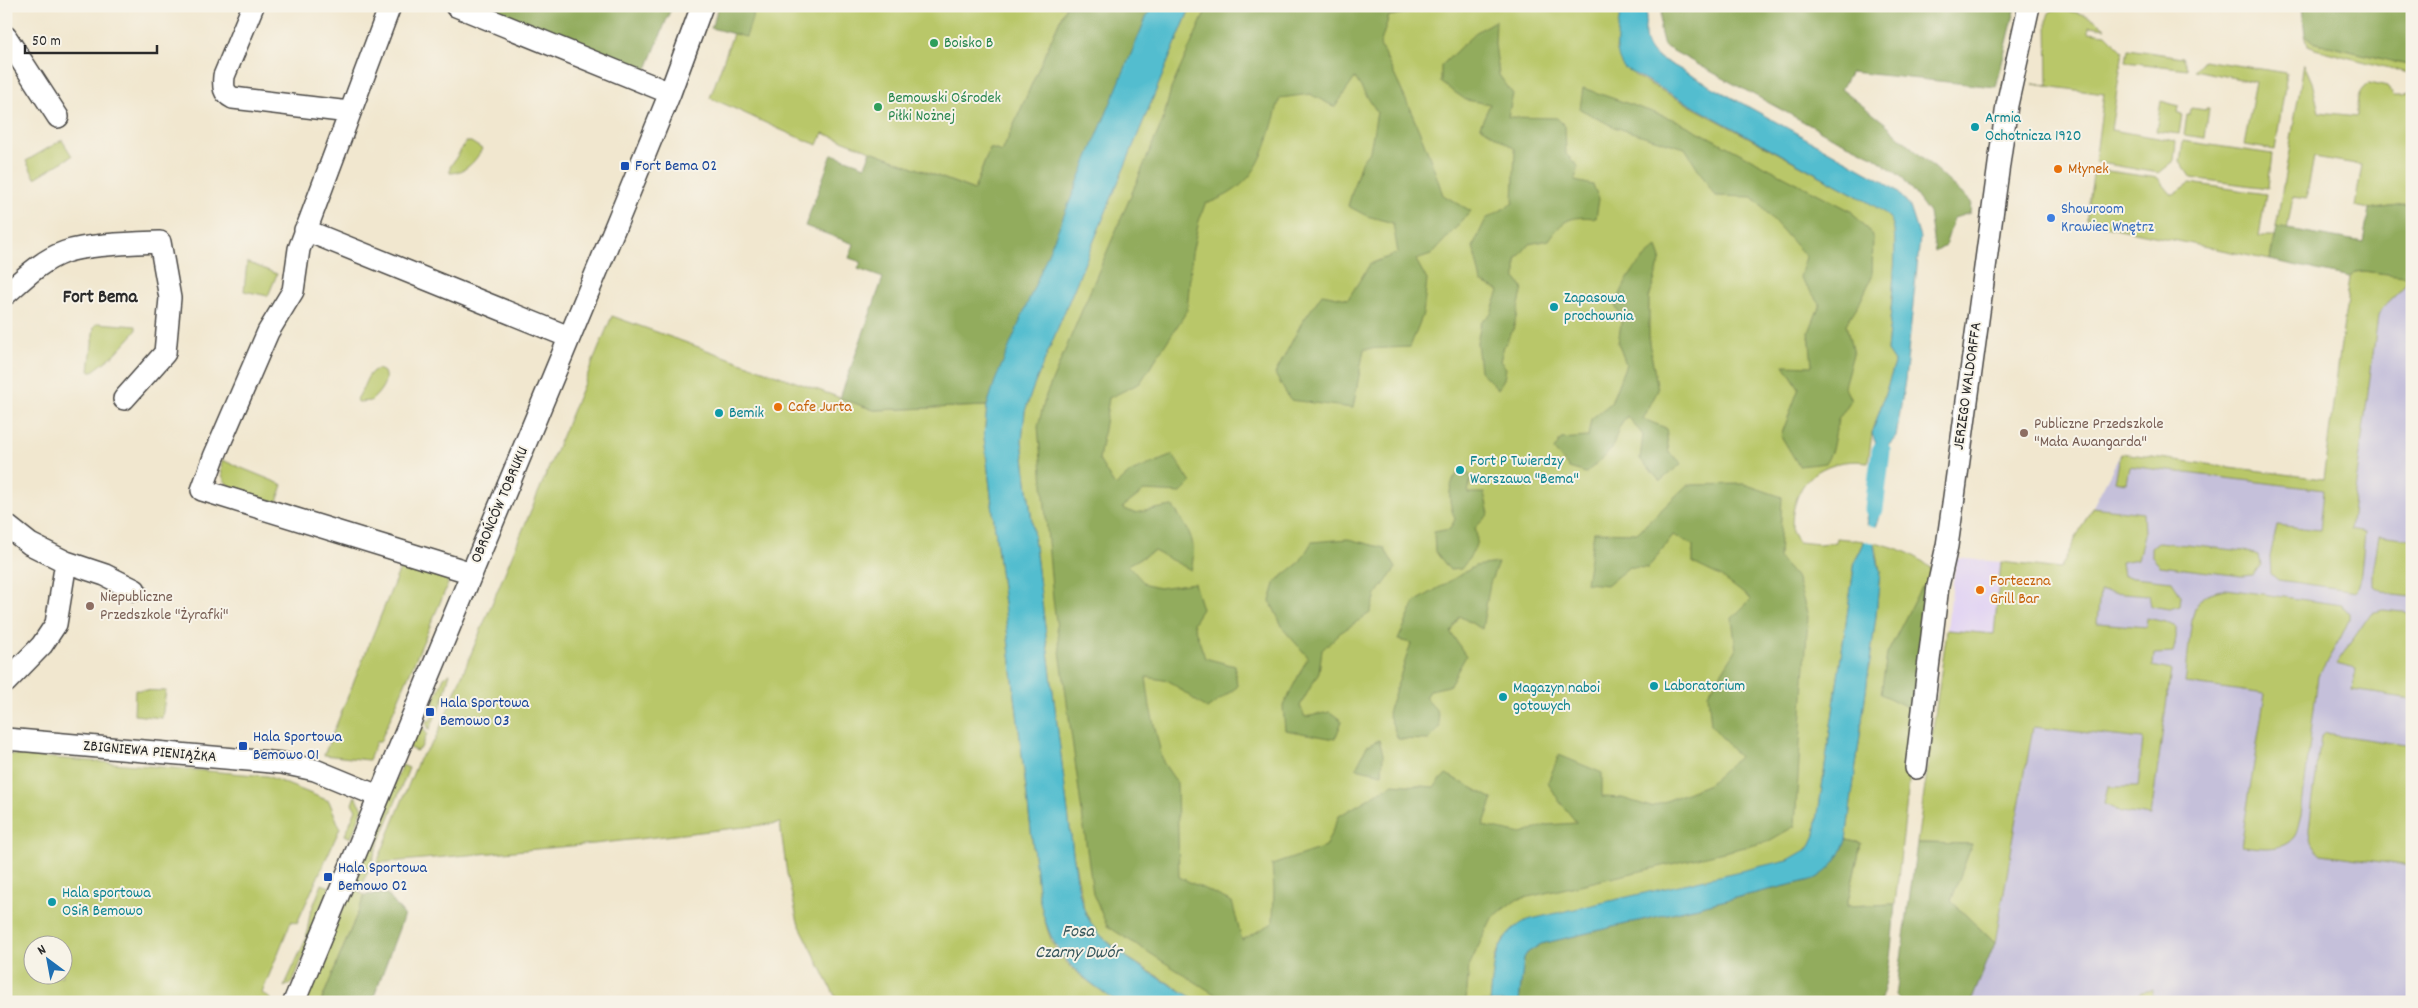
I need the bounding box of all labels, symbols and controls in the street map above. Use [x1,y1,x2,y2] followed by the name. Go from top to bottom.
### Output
[25,22,158,54] scale bar
[32,31,61,53] text: 50 m
[944,32,993,55] place label: Boisko B
[928,37,940,49] marker: Boisko B
[888,87,1001,128] place label: Bemowski Ośrodek Piłki Nożnej
[872,101,884,113] marker: Bemowski Ośrodek Piłki Nożnej
[1985,107,2082,148] place label: Armia Ochotnicza 1920
[1969,121,1981,133] marker: Armia Ochotnicza 1920
[635,155,717,178] place label: Fort Bema 02
[2068,158,2109,181] place label: Młynek
[619,160,631,172] marker: Fort Bema 02
[2052,163,2064,175] marker: Młynek
[2061,198,2154,239] place label: Showroom Krawiec Wnętrz
[2045,212,2057,224] marker: Showroom Krawiec Wnętrz
[63,285,138,312] district label: Fort Bema
[1564,287,1634,328] place label: Zapasowa prochownia
[1548,301,1560,313] marker: Zapasowa prochownia
[1948,320,1988,451] street label: JERZEGO WALDORFFA
[788,396,852,419] place label: Cafe Jurta
[772,401,784,413] marker: Cafe Jurta
[729,402,764,425] place label: Bemik
[713,407,725,419] marker: Bemik
[2034,413,2164,454] place label: Publiczne Przedszkole "Mała Awangarda"
[2018,427,2030,439] marker: Publiczne Przedszkole "Mała Awangarda"
[465,443,535,567] street label: OBROŃCÓW TOBRUKU
[1470,450,1579,491] place label: Fort P Twierdzy Warszawa "Bema"
[1454,464,1466,476] marker: Fort P Twierdzy Warszawa "Bema"
[1990,570,2051,611] place label: Forteczna Grill Bar
[1974,584,1986,596] marker: Forteczna Grill Bar
[100,586,228,627] place label: Niepubliczne Przedszkole "Żyrafki"
[84,600,96,612] marker: Niepubliczne Przedszkole "Żyrafki"
[1664,675,1745,698] place label: Laboratorium
[1513,677,1600,718] place label: Magazyn naboi gotowych
[1648,680,1660,692] marker: Laboratorium
[1497,691,1509,703] marker: Magazyn naboi gotowych
[440,692,529,733] place label: Hala Sportowa Bemowo 03
[424,706,436,718] marker: Hala Sportowa Bemowo 03
[253,726,342,767] place label: Hala Sportowa Bemowo 01
[82,735,218,769] street label: ZBIGNIEWA PIENIĄŻKA
[237,740,249,752] marker: Hala Sportowa Bemowo 01
[338,857,427,898] place label: Hala Sportowa Bemowo 02
[322,871,334,883] marker: Hala Sportowa Bemowo 02
[62,882,151,923] place label: Hala sportowa OSiR Bemowo
[46,896,58,908] marker: Hala sportowa OSiR Bemowo
[1035,920,1123,966] water label: Fosa Czarny Dwór
[22,936,72,986] north arrow
[34,940,50,961] text: N

